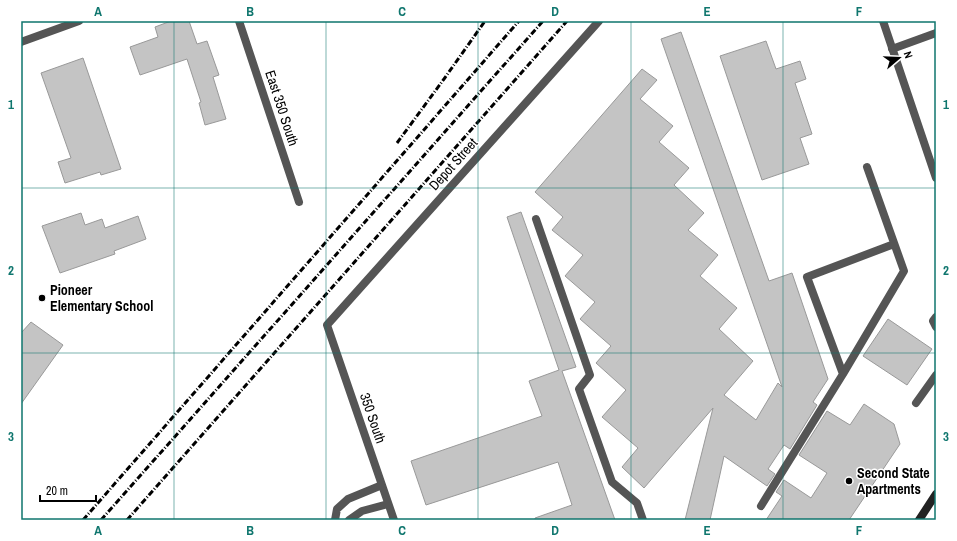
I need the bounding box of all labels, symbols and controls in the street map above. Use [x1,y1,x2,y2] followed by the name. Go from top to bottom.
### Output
[94,3,102,20] text: A
[246,3,254,20] text: B
[398,3,406,20] text: C
[551,3,559,20] text: D
[703,3,711,20] text: E
[856,3,863,20] text: F
[879,38,919,78] north arrow
[901,49,916,60] text: N
[261,68,303,148] street label: East 350 South
[8,96,14,113] text: 1
[943,96,949,113] text: 1
[425,134,481,194] street label: Depot Street
[8,262,14,279] text: 2
[943,262,949,279] text: 2
[50,281,153,315] place label: Pioneer Elementary School
[37,293,47,303] marker: Pioneer Elementary School
[356,390,390,446] street label: 350 South
[8,428,14,445] text: 3
[943,428,949,445] text: 3
[857,464,930,498] place label: Second State Apartments
[844,476,854,486] marker: Second State Apartments
[40,477,96,503] scale bar
[46,483,68,499] text: 20 m
[94,522,102,539] text: A
[246,522,254,539] text: B
[398,522,406,539] text: C
[551,522,559,539] text: D
[703,522,711,539] text: E
[856,522,863,539] text: F

